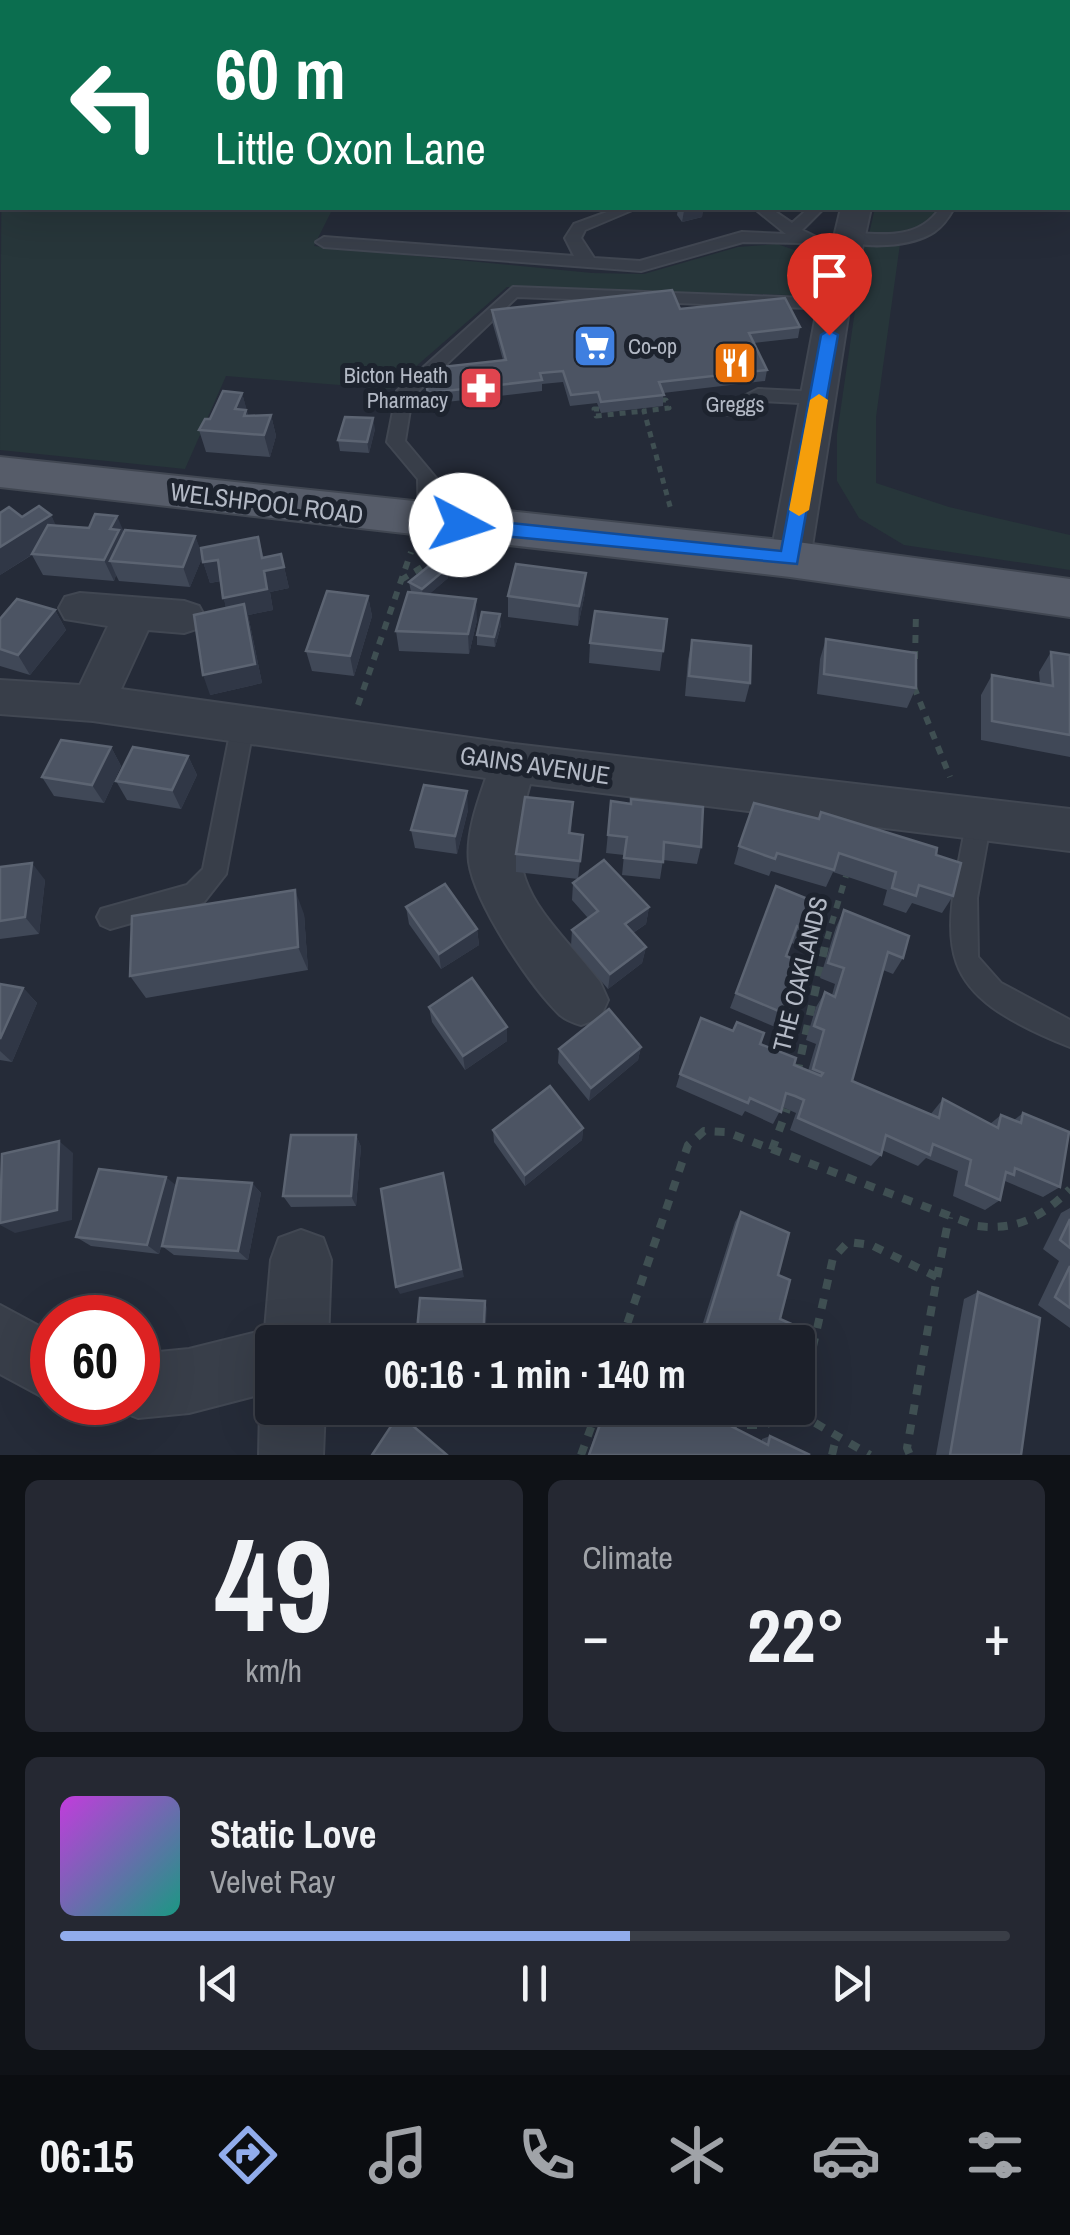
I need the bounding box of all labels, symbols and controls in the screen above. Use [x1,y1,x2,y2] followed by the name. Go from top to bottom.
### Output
[215,27,346,121] text: 60 m
[50,40,180,170] icon: left
[215,117,486,178] text: Little Oxon Lane
[787,233,872,336] pin
[802,248,857,303] icon: arrive
[572,323,618,369] supermarket icon: Co-op
[628,331,677,361] place label: Co-op
[712,340,758,386] restaurant icon: Greggs
[344,360,448,415] place label: Bicton Heath Pharmacy
[458,365,504,411] pharmacy icon: Bicton Heath Pharmacy
[705,389,765,419] place label: Greggs
[409,473,513,577] position arrow
[169,474,365,532] street label: WELSHPOOL ROAD
[458,738,612,792] street label: GAINS AVENUE
[764,893,836,1055] street label: THE OAKLANDS
[30,1295,160,1425] speed limit sign: 60
[384,1349,686,1400] text: 06:16 · 1 min · 140 m
[214,1496,333,1672] text: 49
[583,1536,673,1579] text: Climate
[747,1584,845,1685] text: 22°
[583,1598,609,1672] text: −
[984,1598,1010,1672] text: +
[245,1649,302,1692] text: km/h
[210,1809,376,1860] text: Static Love
[210,1860,335,1903] text: Velvet Ray
[191,1956,246,2011] icon: previous
[507,1956,562,2011] icon: pause
[824,1956,879,2011] icon: next
[213,2120,283,2190] icon: directions
[363,2120,433,2190] icon: music
[512,2120,582,2190] icon: phone
[662,2120,732,2190] icon: climate
[811,2120,881,2190] icon: car
[960,2120,1030,2190] icon: filters
[40,2125,134,2186] text: 06:15

